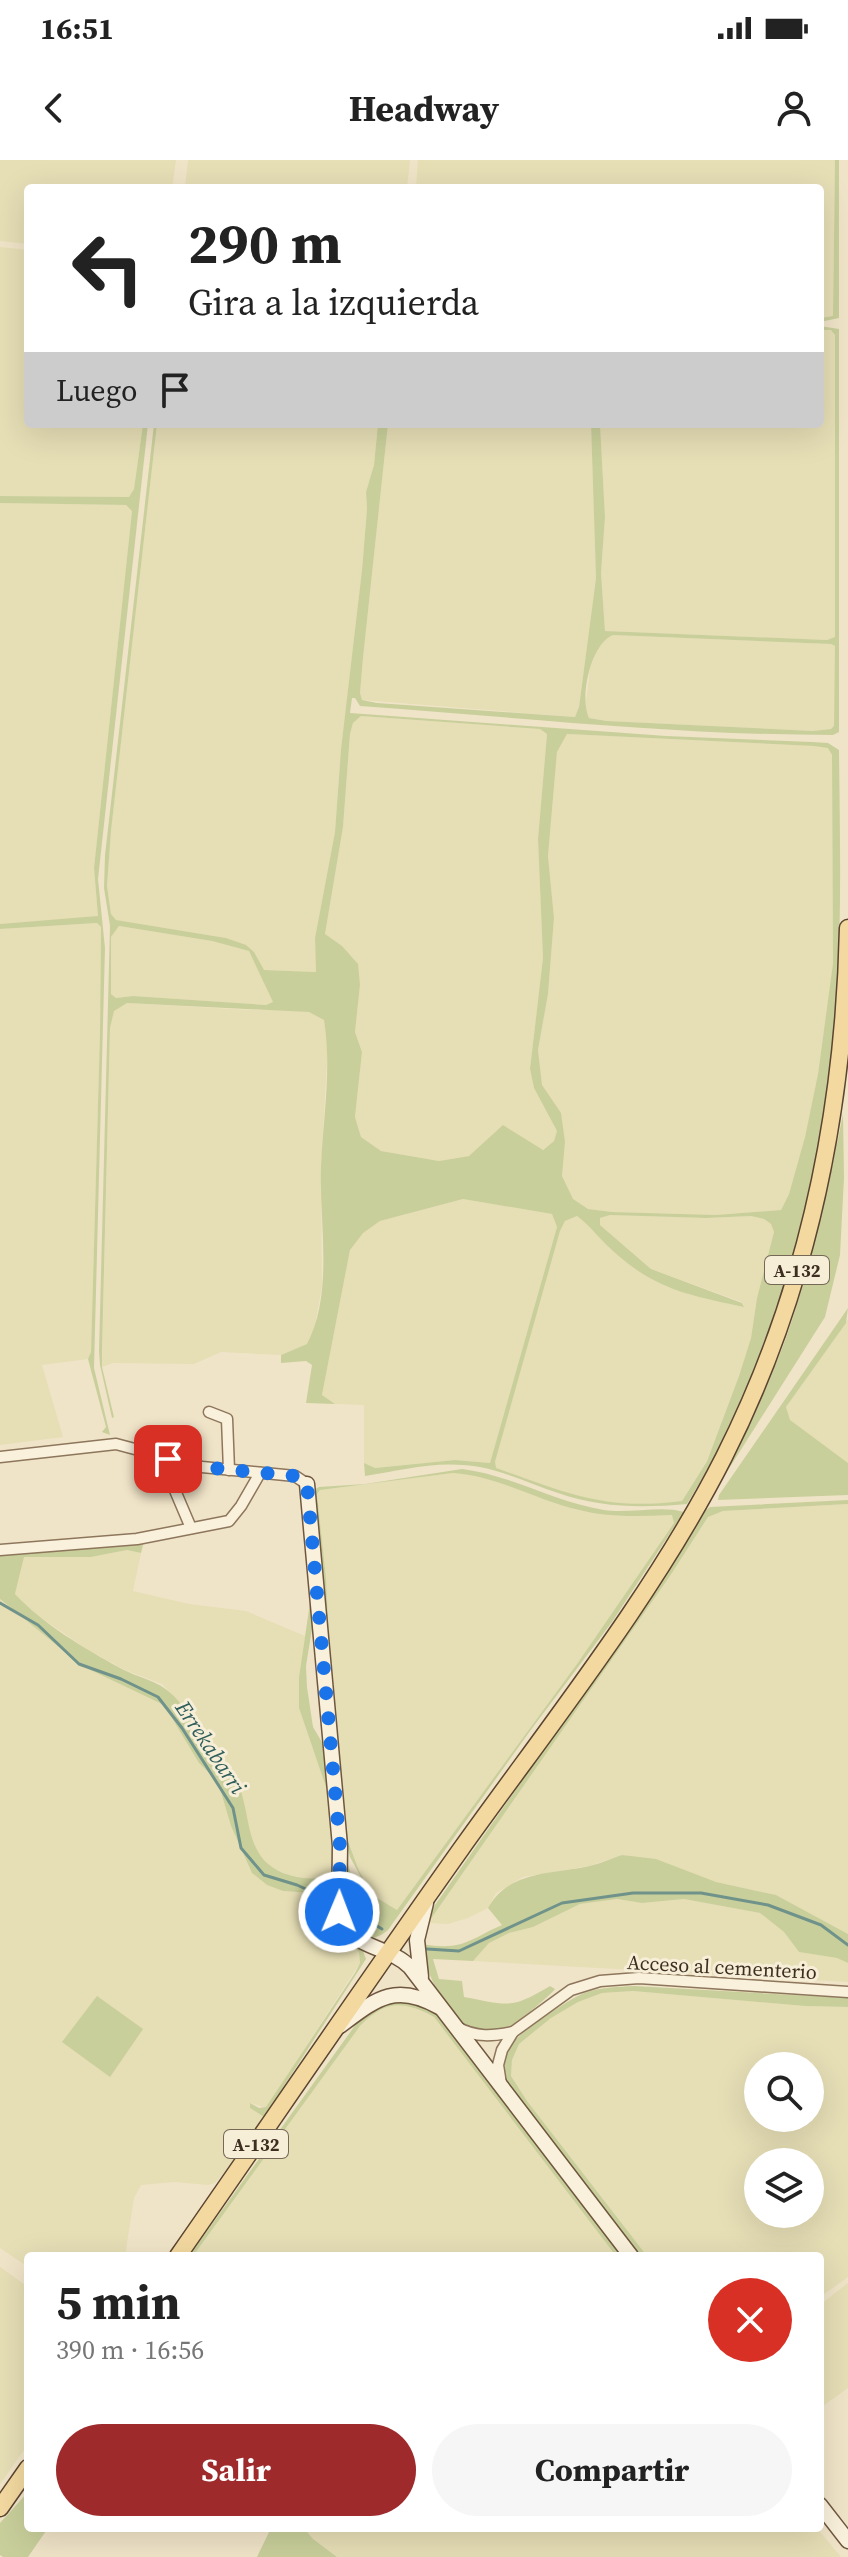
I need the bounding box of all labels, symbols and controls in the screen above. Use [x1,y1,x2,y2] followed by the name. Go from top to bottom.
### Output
[40,8,114,49] text: 16:51
[349,84,499,133] text: Headway
[32,86,76,130] icon: back
[772,86,816,130] icon: person
[188,205,342,282] text: 290 m
[56,216,160,320] icon: left
[188,278,479,327] text: Gira a la izquierda
[153,368,197,412] icon: arrive
[56,370,137,411] text: Luego
[765,1256,829,1284] road number: A-132
[134,1425,202,1493] pin
[146,1437,190,1481] icon: arrive
[168,1694,253,1800] water label: Errekabarri
[297,1870,381,1954] position arrow
[626,1948,818,1986] street label: Acceso al cementerio
[744,2052,824,2228] map controls
[744,2052,824,2132] button: search
[224,2130,288,2158] road number: A-132
[744,2148,824,2228] button: layers
[56,2269,181,2335] text: 5 min
[708,2278,792,2362] button: close
[56,2332,204,2368] text: 390 m · 16:56
[56,2424,416,2516] button: Salir
[432,2424,792,2516] button: Compartir

